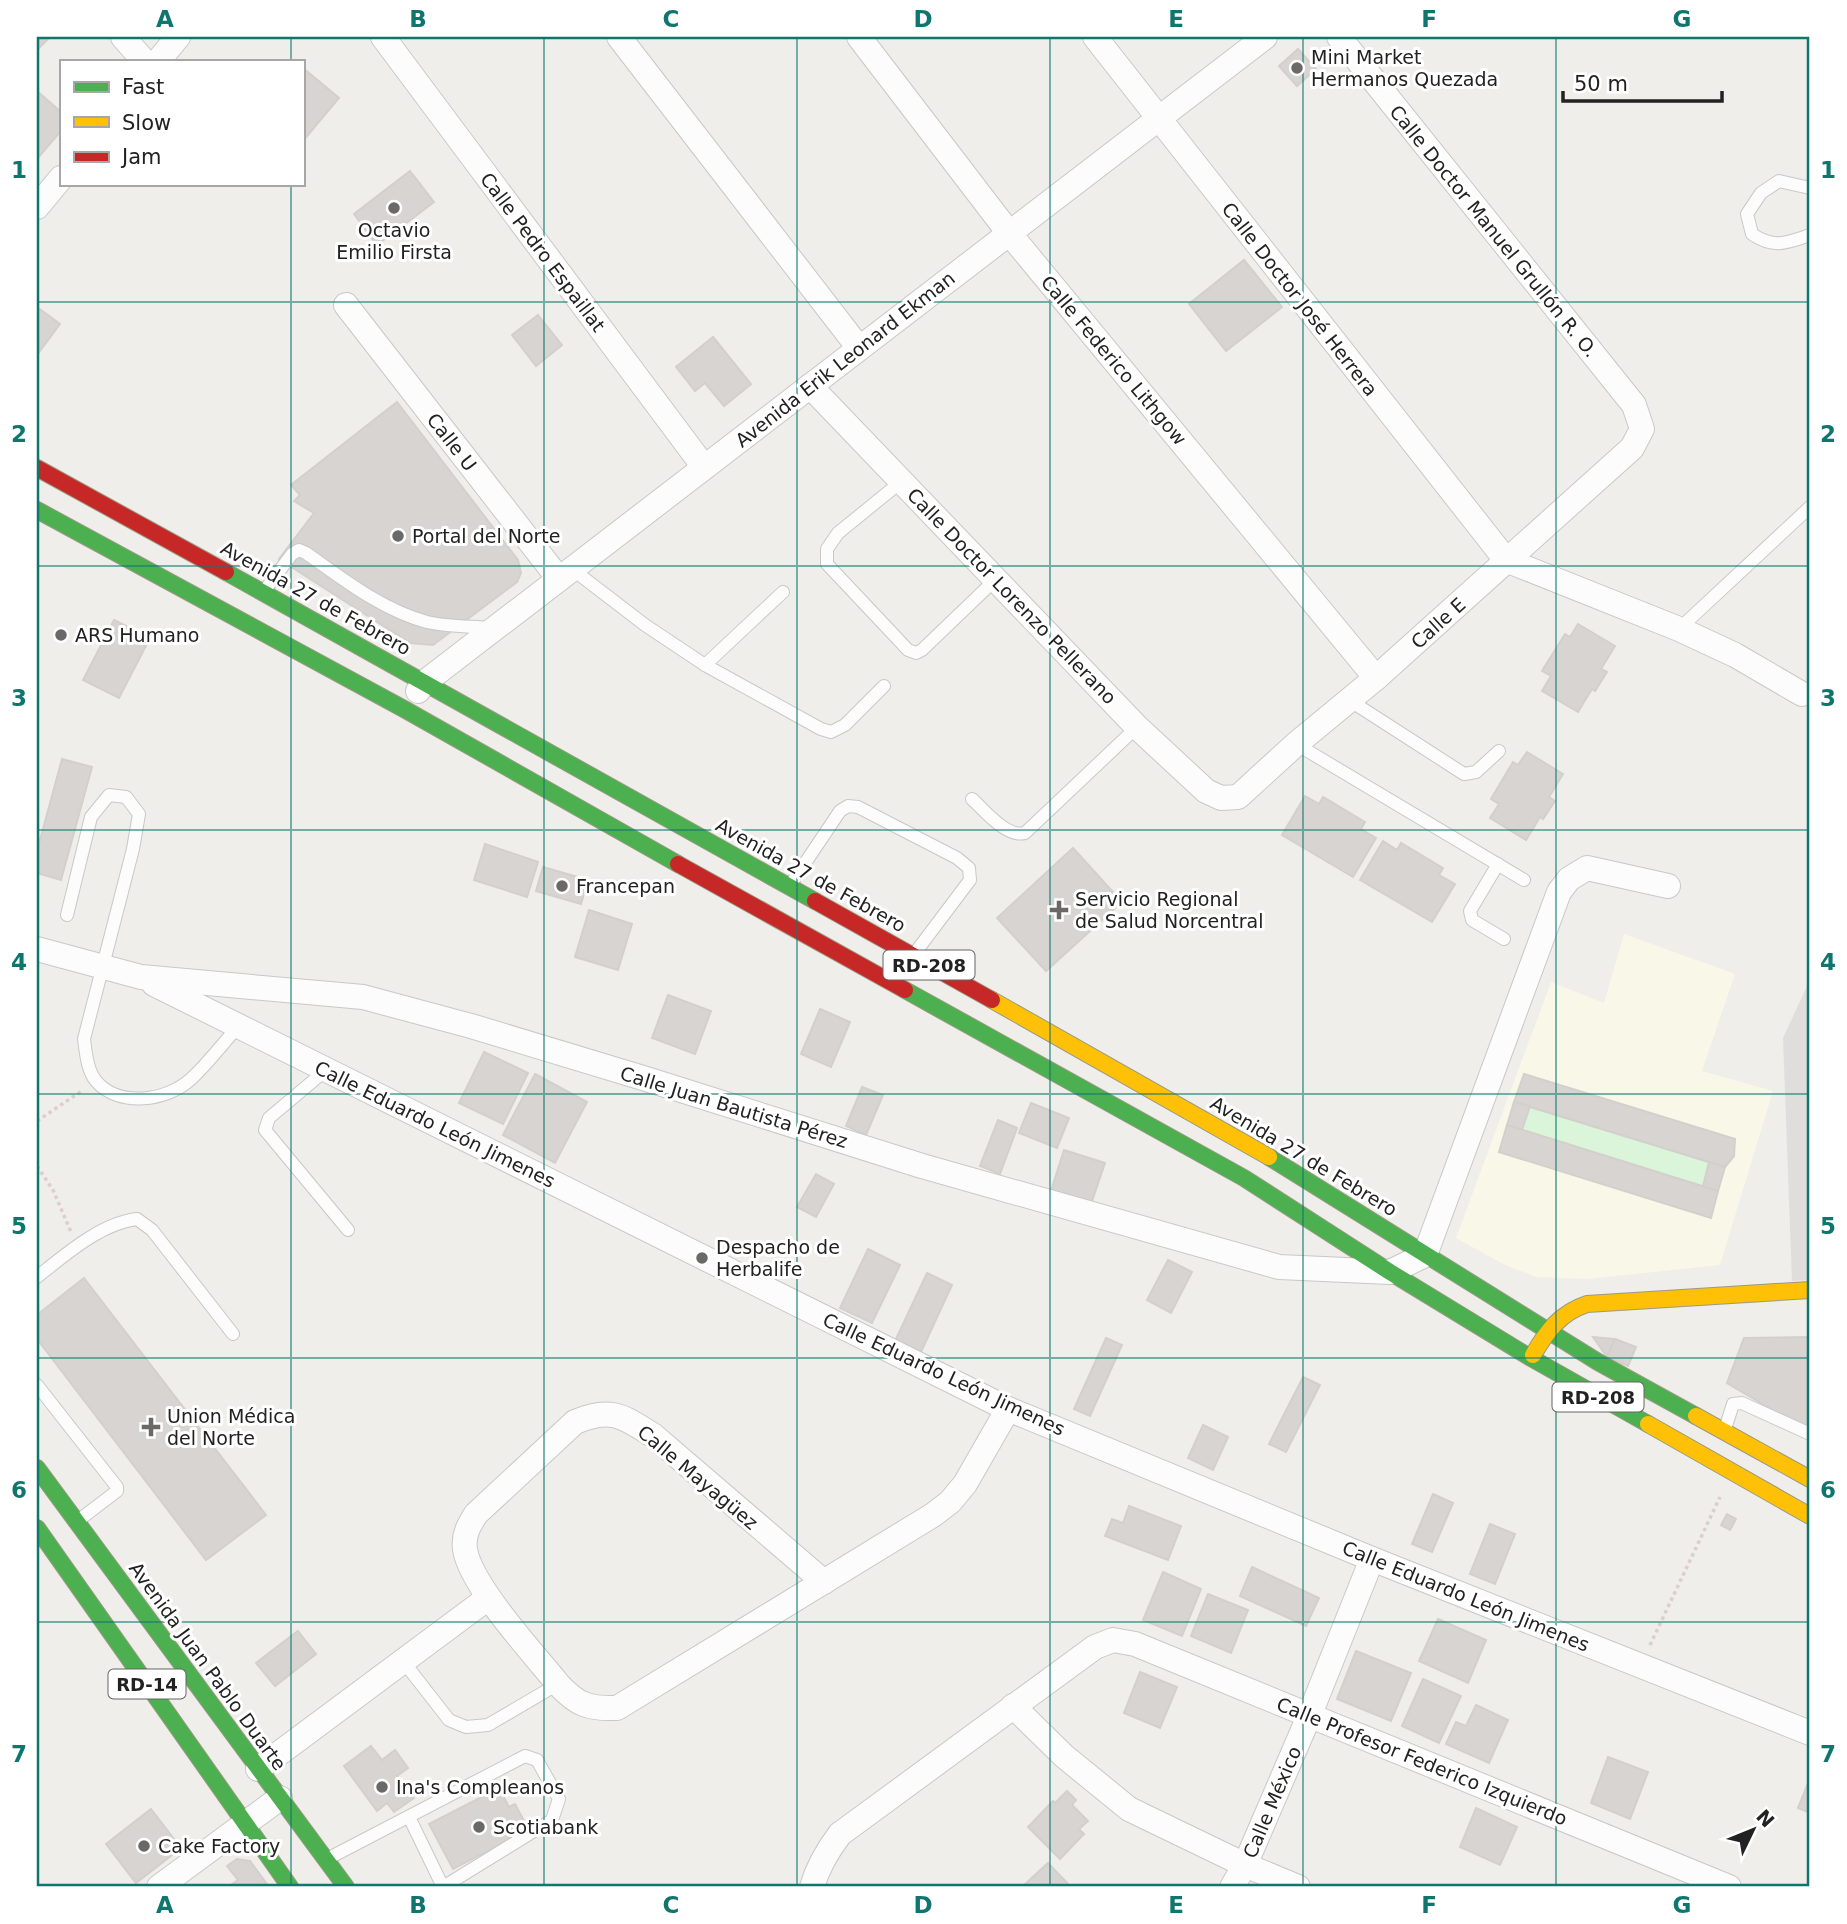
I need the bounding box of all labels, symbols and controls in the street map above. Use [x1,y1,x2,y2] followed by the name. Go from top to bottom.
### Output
[156,6,174,32] text: A
[409,6,427,32] text: B
[663,6,679,32] text: C
[913,6,933,32] text: D
[1168,6,1184,32] text: E
[1421,6,1437,32] text: F
[1673,6,1691,32] text: G
[1311,46,1498,90] place label: Mini Market Hermanos Quezada
[60,60,304,186] legend
[1289,60,1305,76] marker: Mini Market Hermanos Quezada
[1563,60,1723,104] scale bar
[1574,72,1628,96] text: 50 m
[122,75,164,99] text: Fast
[1386,101,1602,361] street label: Calle Doctor Manuel Grullón R. O.
[122,111,171,135] text: Slow
[120,145,162,169] text: Jam
[11,157,27,183] text: 1
[1820,157,1836,183] text: 1
[476,168,610,336] street label: Calle Pedro Espaillat
[1218,198,1382,400] street label: Calle Doctor José Herrera
[386,200,402,216] marker: Octavio Emilio Firsta
[336,219,452,263] place label: Octavio Emilio Firsta
[731,267,959,451] street label: Avenida Erik Leonard Ekman
[1037,271,1191,449] street label: Calle Federico Lithgow
[423,409,481,475] street label: Calle U
[11,421,27,447] text: 2
[1820,421,1836,447] text: 2
[903,484,1121,708] street label: Calle Doctor Lorenzo Pellerano
[412,525,560,547] place label: Portal del Norte
[390,528,406,544] marker: Portal del Norte
[217,537,415,659] street label: Avenida 27 de Febrero
[1406,593,1470,653] street label: Calle E
[75,624,199,646] place label: ARS Humano
[53,627,69,643] marker: ARS Humano
[11,685,27,711] text: 3
[1820,685,1836,711] text: 3
[712,814,910,936] street label: Avenida 27 de Febrero
[576,875,675,897] place label: Francepan
[554,878,570,894] marker: Francepan
[1075,888,1264,932] place label: Servicio Regional de Salud Norcentral
[1049,900,1069,920] marker: Servicio Regional de Salud Norcentral
[11,949,27,975] text: 4
[1820,949,1836,975] text: 4
[884,950,974,980] road number: RD-208
[311,1056,559,1192] street label: Calle Eduardo León Jimenes
[618,1062,850,1152] street label: Calle Juan Bautista Pérez
[1207,1092,1401,1220] street label: Avenida 27 de Febrero
[11,1213,27,1239] text: 5
[1820,1213,1836,1239] text: 5
[716,1236,840,1280] place label: Despacho de Herbalife
[694,1250,710,1266] marker: Despacho de Herbalife
[819,1308,1069,1440] street label: Calle Eduardo León Jimenes
[1552,1382,1644,1412] road number: RD-208
[167,1405,295,1449] place label: Union Médica del Norte
[141,1417,161,1437] marker: Union Médica del Norte
[634,1420,762,1534] street label: Calle Mayagüez
[11,1477,27,1503] text: 6
[1820,1477,1836,1503] text: 6
[1339,1536,1593,1656] street label: Calle Eduardo León Jimenes
[125,1558,291,1774] street label: Avenida Juan Pablo Duarte
[108,1670,186,1699] road number: RD-14
[1273,1692,1571,1830] street label: Calle Profesor Federico Izquierdo
[11,1741,27,1767] text: 7
[1820,1741,1836,1767] text: 7
[1239,1743,1305,1861] street label: Calle México
[396,1776,564,1798] place label: Ina's Compleanos
[374,1779,390,1795] marker: Ina's Compleanos
[1717,1794,1787,1864] north arrow
[1752,1805,1779,1832] text: N
[493,1816,598,1838] place label: Scotiabank
[471,1819,487,1835] marker: Scotiabank
[158,1835,280,1857] place label: Cake Factory
[136,1838,152,1854] marker: Cake Factory
[156,1892,174,1918] text: A
[409,1892,427,1918] text: B
[663,1892,679,1918] text: C
[913,1892,933,1918] text: D
[1168,1892,1184,1918] text: E
[1421,1892,1437,1918] text: F
[1673,1892,1691,1918] text: G

